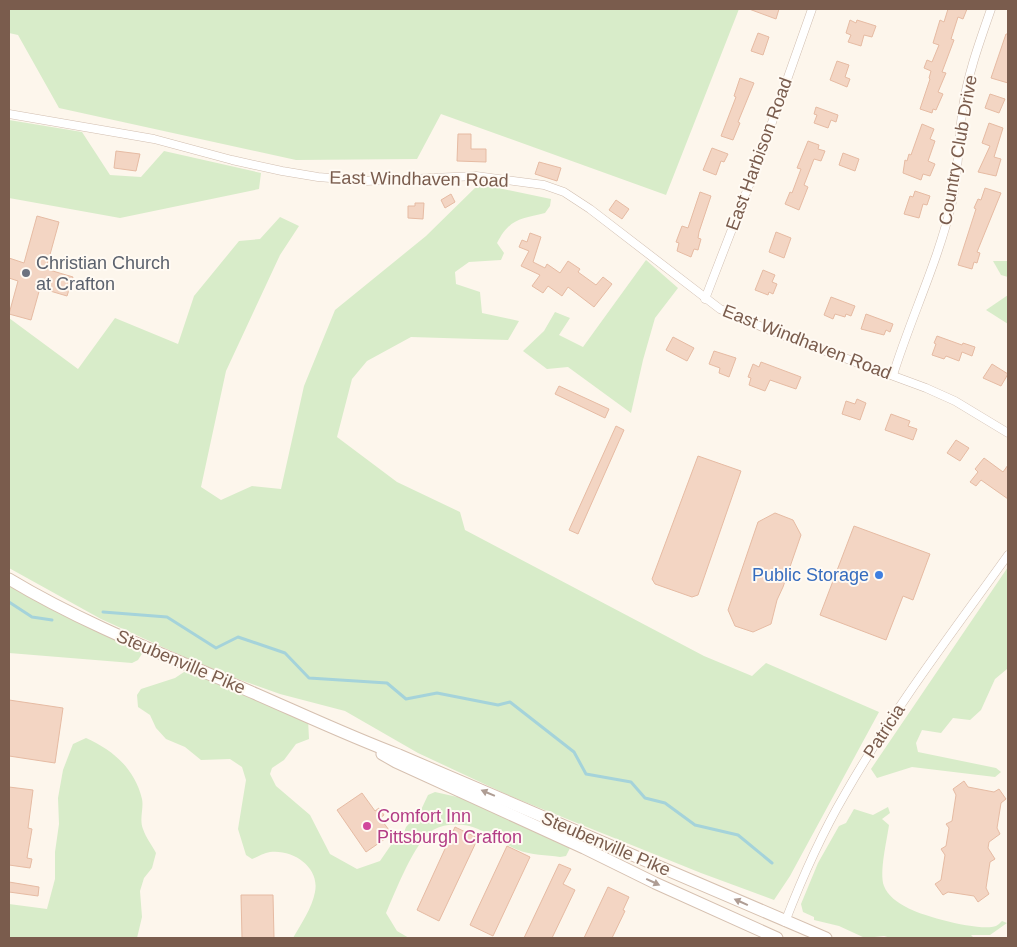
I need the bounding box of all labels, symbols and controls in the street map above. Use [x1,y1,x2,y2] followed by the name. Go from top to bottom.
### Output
[935,73,981,227] street label: Country Club Drive
[722,75,796,233] street label: East Harbison Road
[329,167,509,191] street label: East Windhaven Road
[36,253,170,294] place label: Christian Church at Crafton
[20,267,32,279] marker: Christian Church at Crafton
[720,301,894,383] street label: East Windhaven Road
[752,565,869,585] place label: Public Storage
[873,569,885,581] marker: Public Storage
[114,626,248,698] street label: Steubenville Pike
[859,700,909,762] street label: Patricia
[480,789,495,797] one-way arrow
[377,806,522,847] place label: Comfort Inn Pittsburgh Crafton
[539,808,673,880] street label: Steubenville Pike
[361,820,373,832] marker: Comfort Inn Pittsburgh Crafton
[646,878,660,886] one-way arrow
[734,898,748,906] one-way arrow

